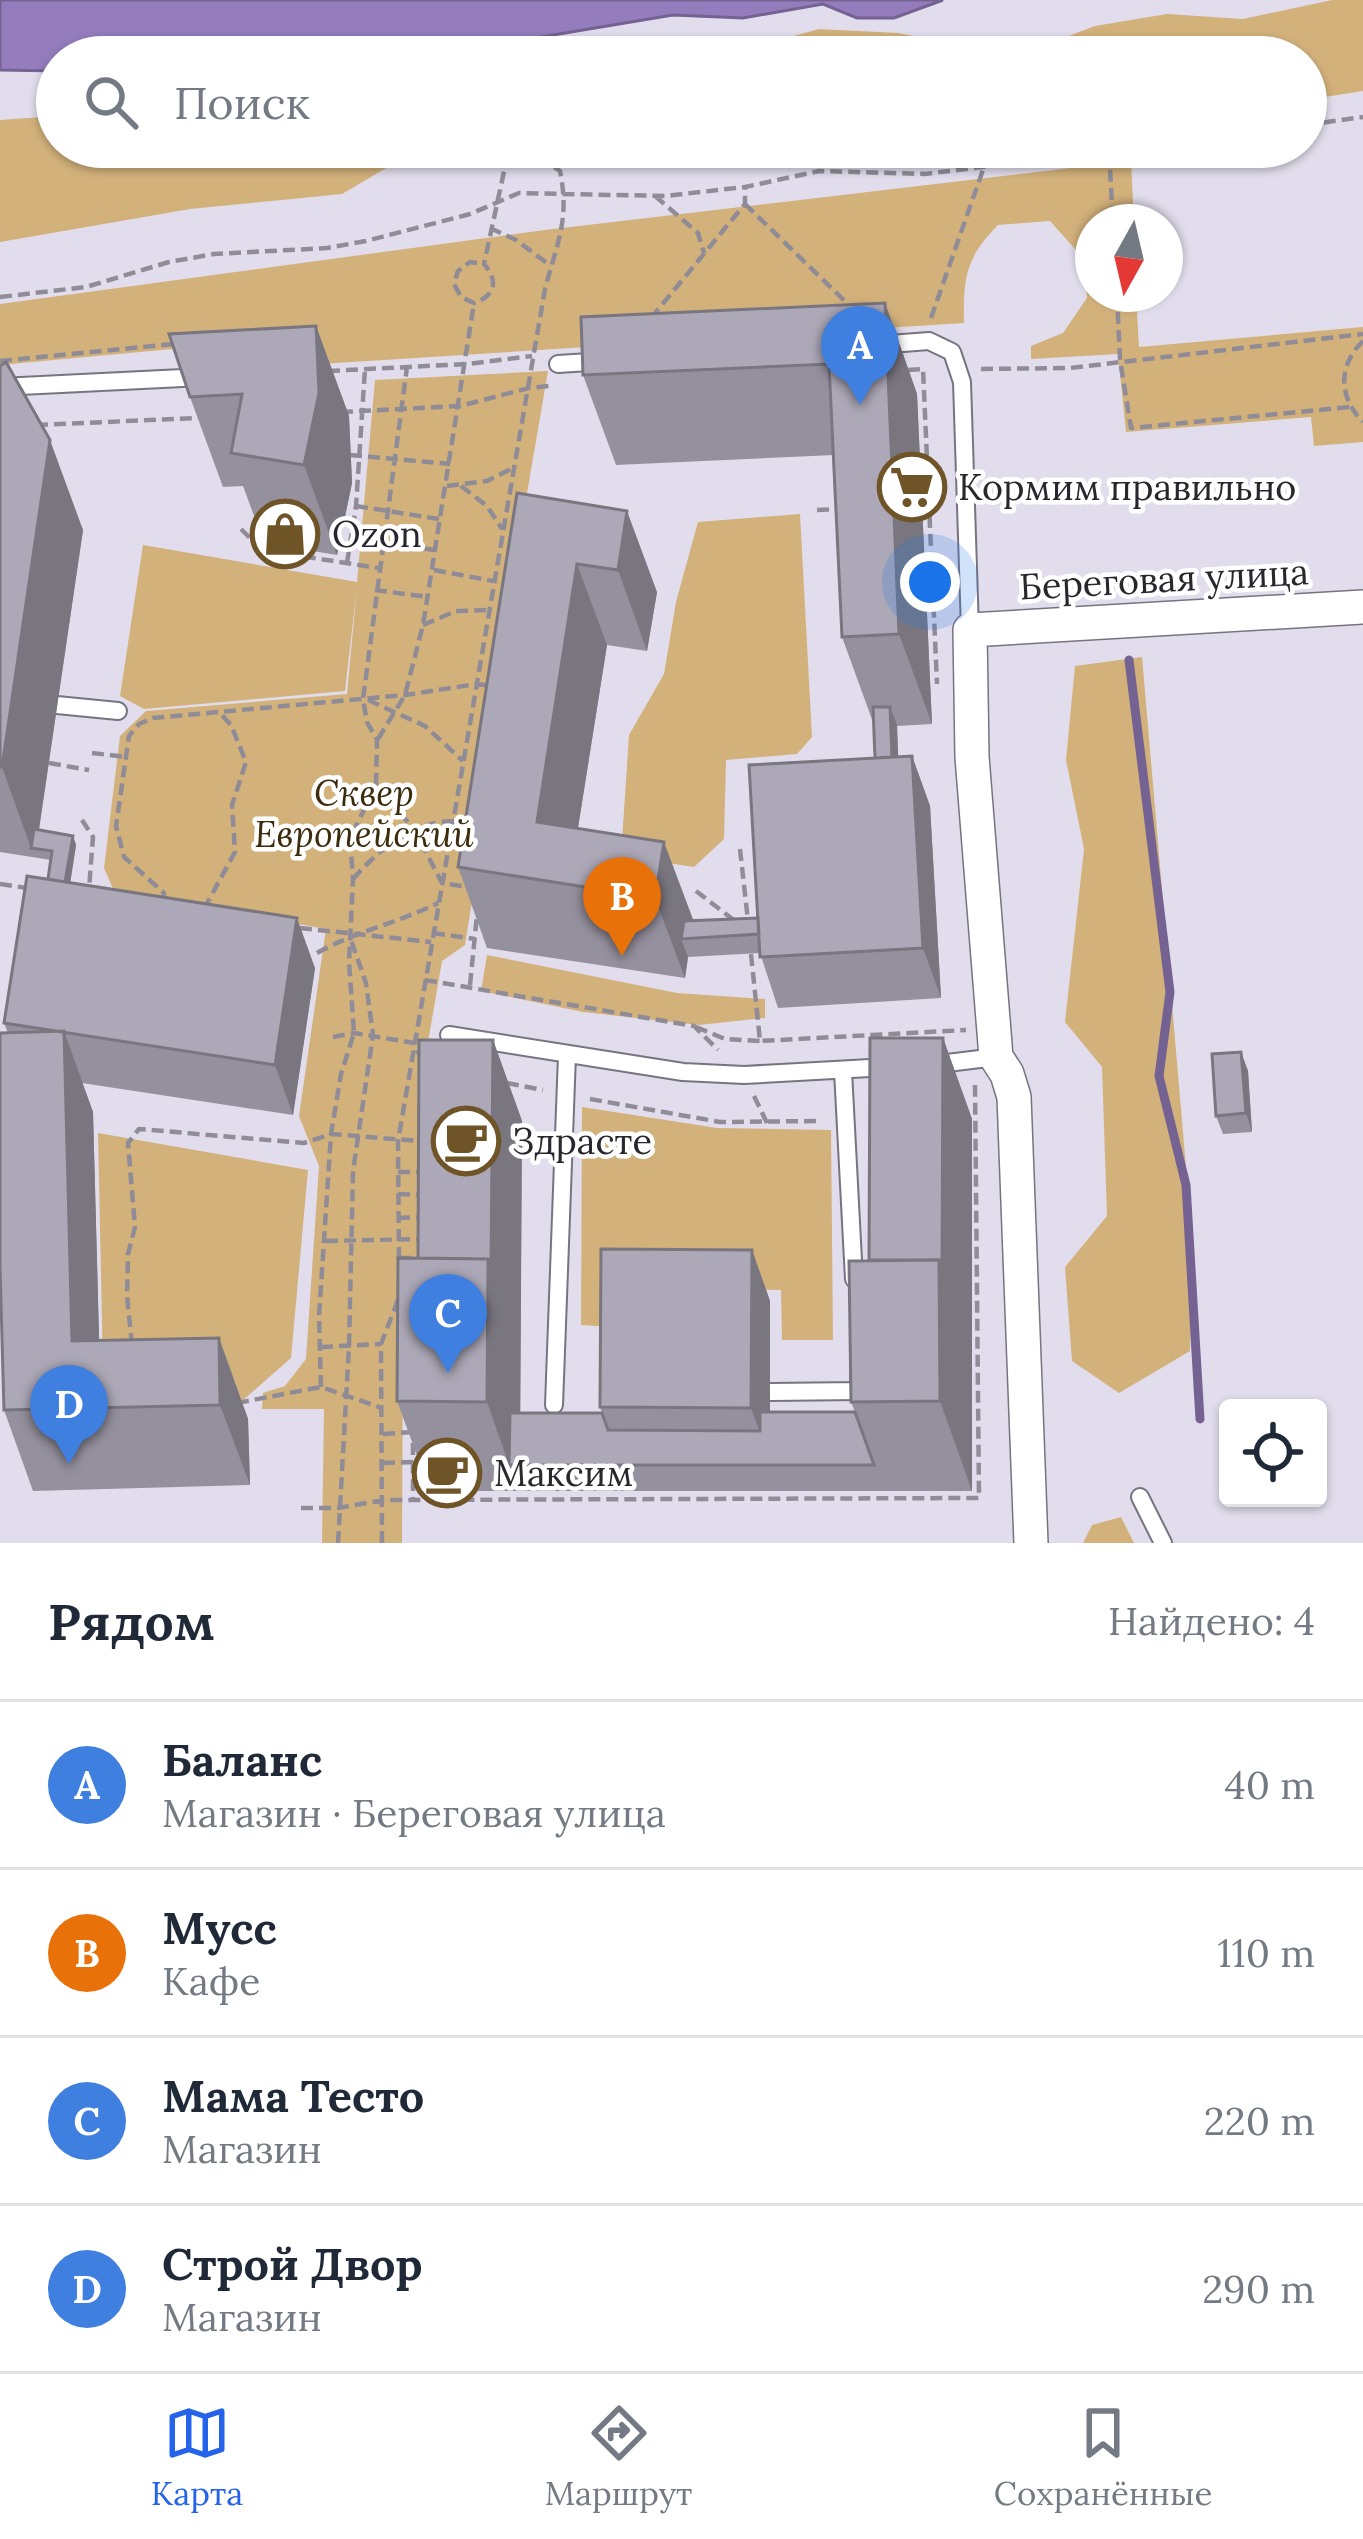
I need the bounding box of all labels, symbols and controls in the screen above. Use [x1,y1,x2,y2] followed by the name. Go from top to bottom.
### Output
[36,36,1327,168] search box
[78,69,144,135] icon: search
[174,74,310,131] text: Поиск
[1075,204,1183,312] north arrow
[821,306,899,405] pin: A
[877,452,947,522] supermarket icon: Кормим правильно
[958,464,1296,510] place label: Кормим правильно
[250,499,320,569] shop icon: Ozon
[332,511,422,557] place label: Ozon
[1018,548,1310,610] street label: Береговая улица
[900,552,960,612] your location
[254,770,474,857] park label: Сквер Европейский
[583,857,661,956] pin: B
[431,1106,501,1176] cafe icon: Здрасте
[512,1118,652,1164] place label: Здрасте
[409,1274,487,1373] pin: C
[30,1365,108,1464] pin: D
[1219,1399,1327,1507] map controls
[1219,1399,1327,1507] button: locate
[412,1438,482,1508] cafe icon: Максим
[494,1450,633,1496] place label: Максим
[48,1589,214,1654] text: Рядом
[1108,1596,1315,1646] text: Найдено: 4
[162,1731,322,1788] text: Баланс
[74,1760,100,1810] text: A
[1225,1760,1315,1810] text: 40 m
[162,1788,666,1838] text: Магазин · Береговая улица
[162,1899,277,1956] text: Мусс
[74,1928,100,1978] text: B
[1217,1928,1315,1978] text: 110 m
[162,1956,260,2006] text: Кафе
[162,2067,424,2124] text: Мама Тесто
[74,2096,100,2146] text: C
[1204,2096,1315,2146] text: 220 m
[162,2124,322,2174] text: Магазин
[162,2235,423,2292] text: Строй Двор
[72,2264,102,2314] text: D
[1202,2264,1315,2314] text: 290 m
[162,2292,322,2342] text: Магазин
[151,2400,243,2514] tab: Карта
[545,2400,692,2514] tab: Маршрут
[994,2400,1212,2514] tab: Сохранённые

